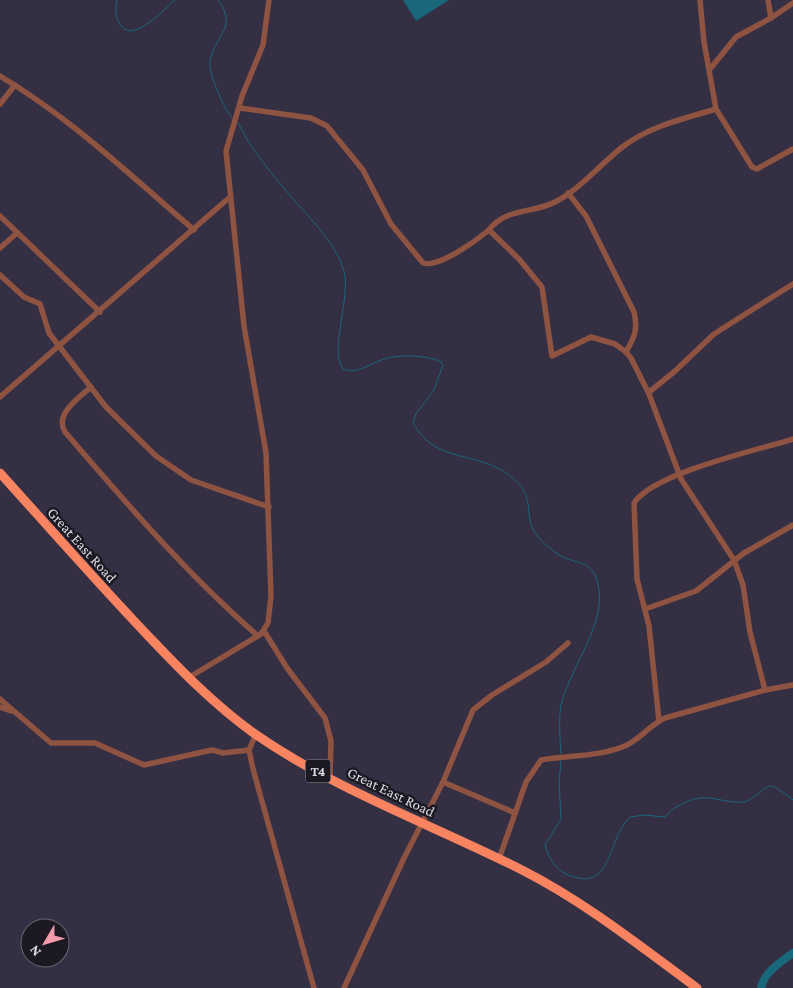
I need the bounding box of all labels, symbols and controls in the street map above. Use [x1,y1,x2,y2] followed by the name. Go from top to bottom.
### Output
[44,504,120,586] street label: Great East Road
[306,759,330,782] road number: T4
[345,764,437,820] street label: Great East Road
[20,918,70,968] north arrow
[25,942,44,960] text: N

